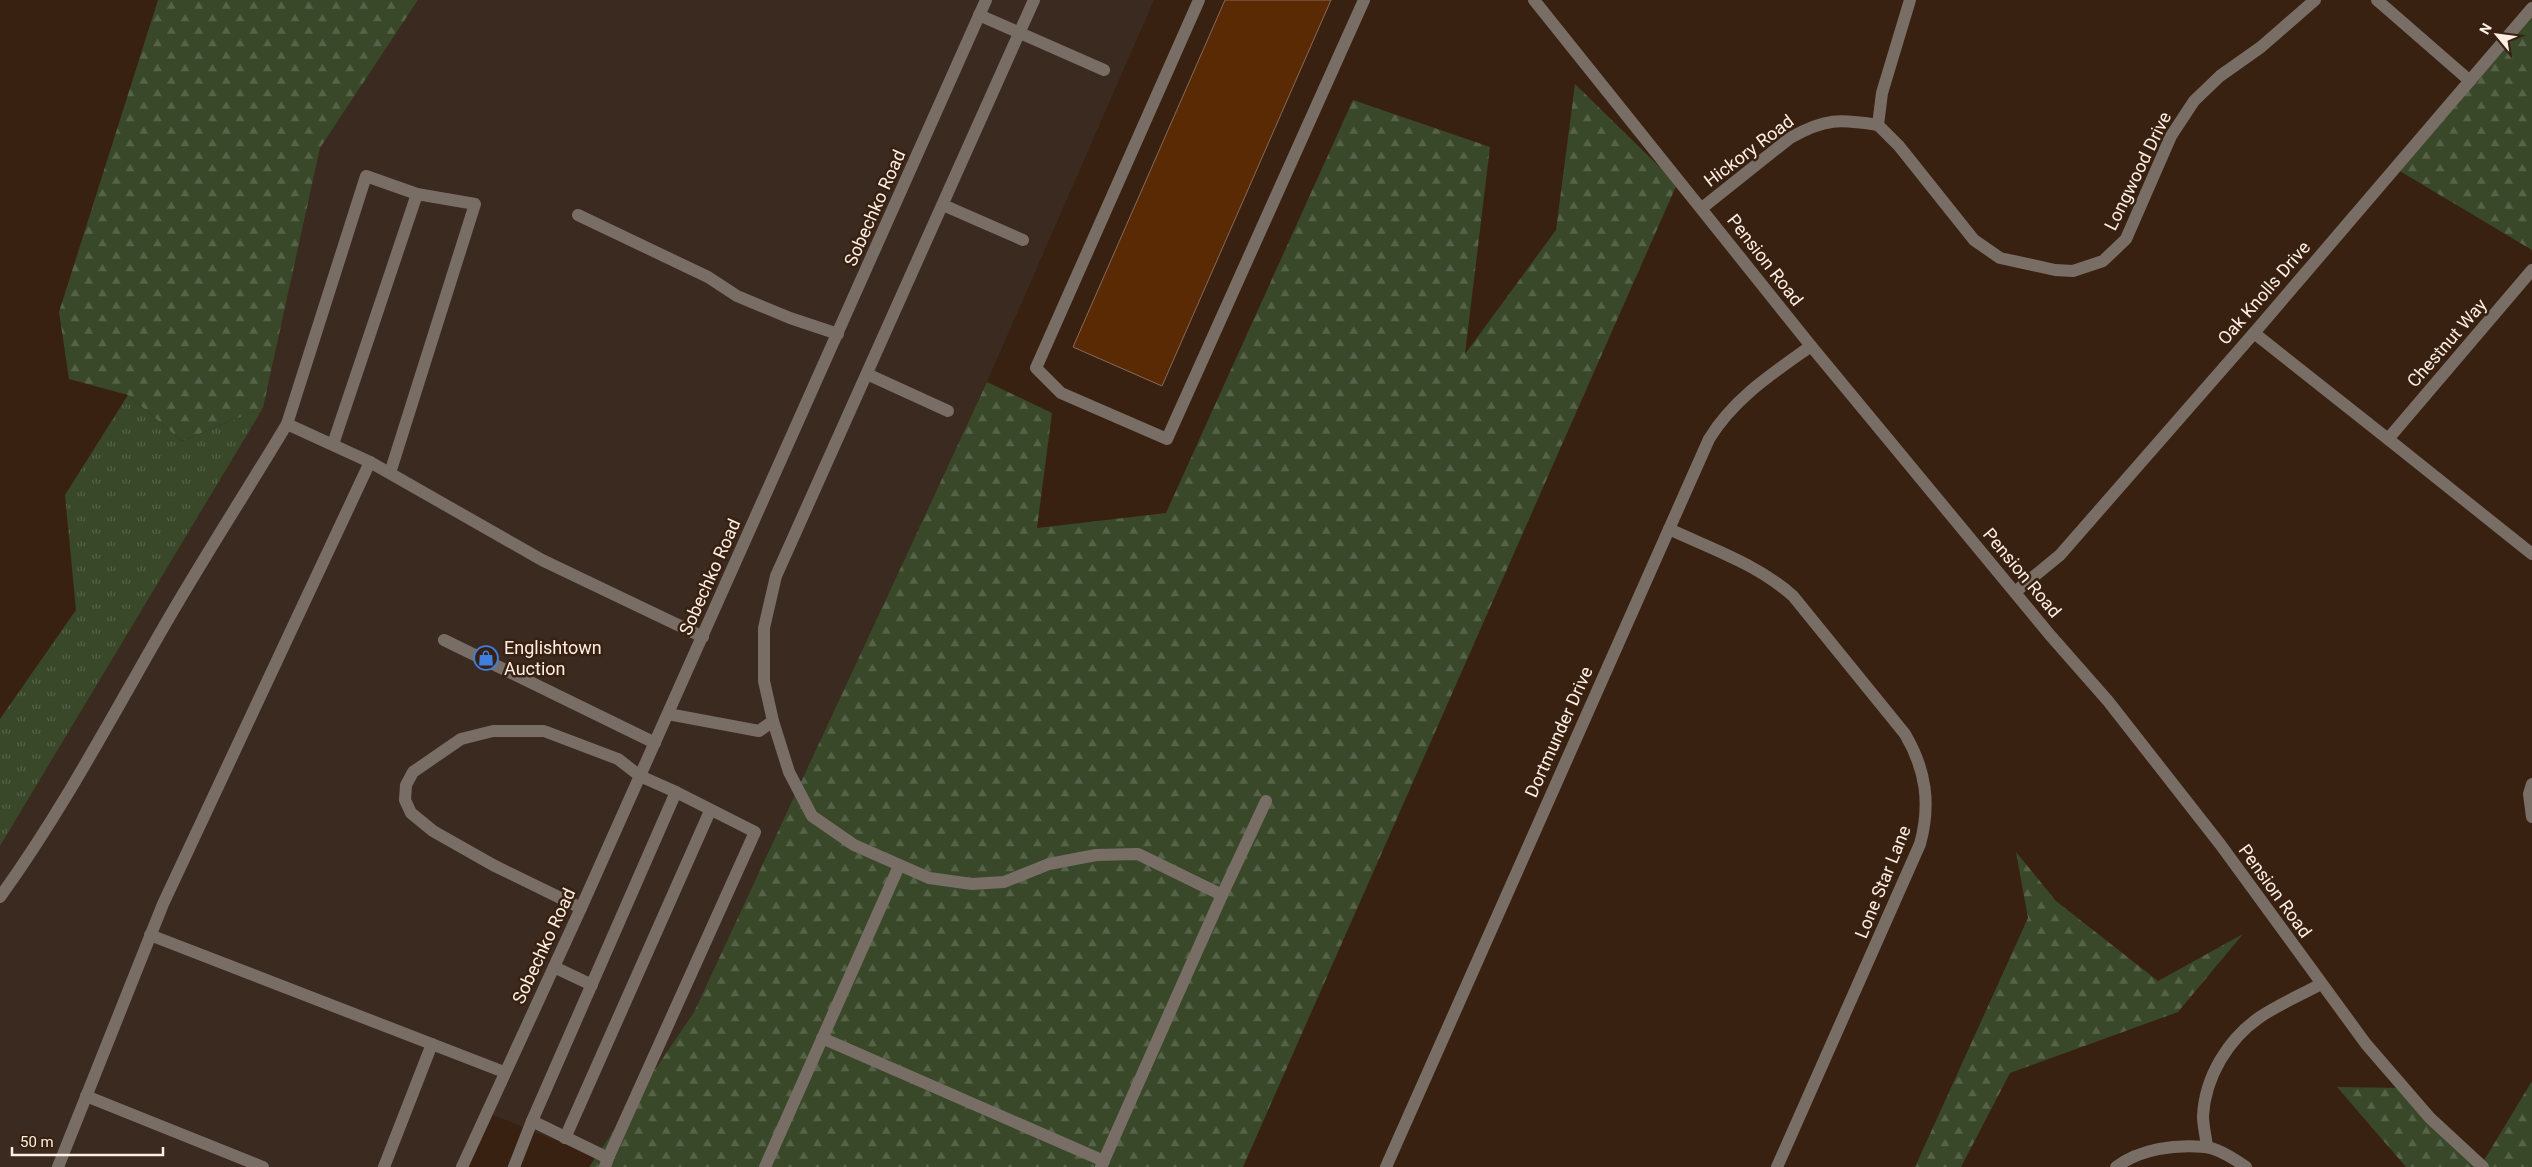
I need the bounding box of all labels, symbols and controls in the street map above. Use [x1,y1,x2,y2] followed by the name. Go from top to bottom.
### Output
[2472,10,2522,60] north arrow
[2476,20,2495,37] text: N
[2100,108,2175,233] street label: Longwood Drive
[1700,110,1798,191] street label: Hickory Road
[840,146,910,269] street label: Sobechko Road
[1723,210,1808,310] street label: Pension Road
[2213,237,2314,349] street label: Oak Knolls Drive
[2402,294,2491,391] street label: Chestnut Way
[675,515,745,638] street label: Sobechko Road
[1979,524,2066,622] street label: Pension Road
[504,637,602,679] place label: Englishtown Auction
[473,645,499,671] shop icon: Englishtown Auction
[1520,663,1597,800] street label: Dortmunder Drive
[1850,822,1915,941] street label: Lone Star Lane
[2234,840,2316,942] street label: Pension Road
[508,885,579,1007] street label: Sobechko Road
[12,1124,164,1156] scale bar
[20,1133,54,1151] text: 50 m

